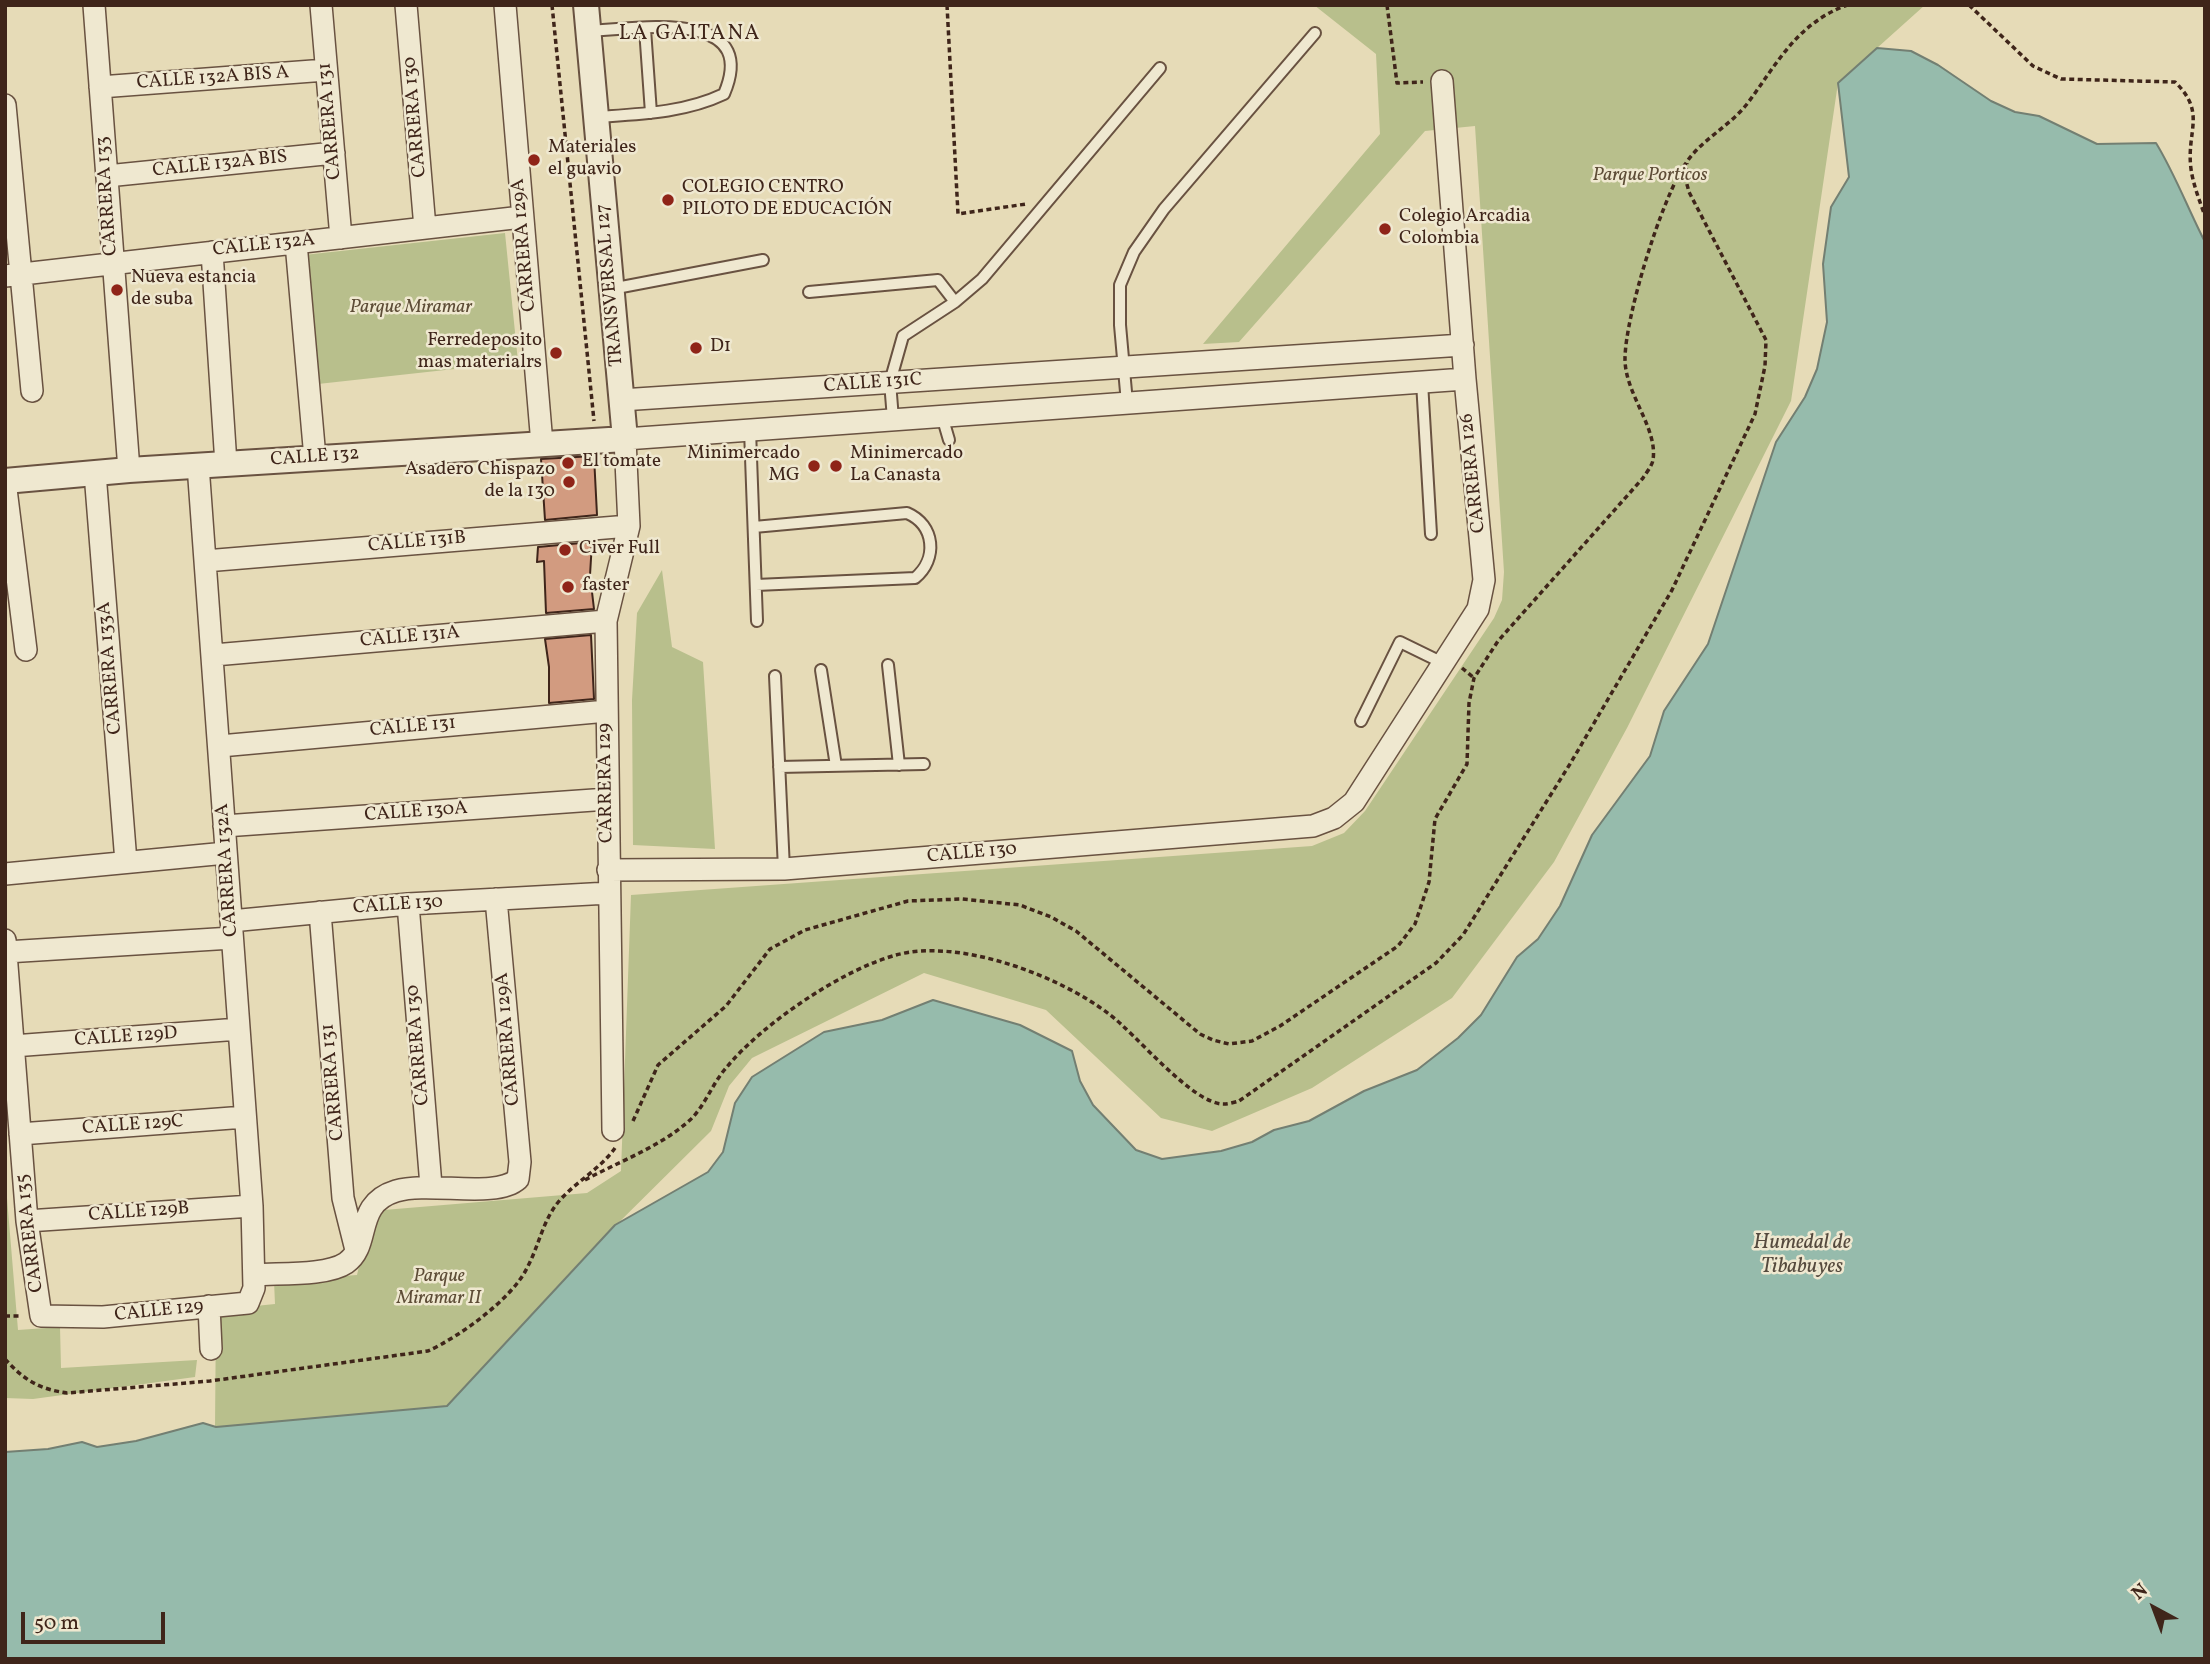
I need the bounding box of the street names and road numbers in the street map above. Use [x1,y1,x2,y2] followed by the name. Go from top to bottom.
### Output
[399,56,433,178] street label: CARRERA 130
[315,61,347,181] street label: CARRERA 131
[136,62,290,96] street label: CALLE 132A BIS A
[92,135,124,257] street label: CARRERA 133
[151,147,289,183] street label: CALLE 132A BIS
[508,177,542,313] street label: CARRERA 129A
[593,203,629,367] street label: TRANSVERSAL 127
[212,229,316,263] street label: CALLE 132A
[823,369,923,399] street label: CALLE 131C
[1456,412,1492,534] street label: CARRERA 126
[270,444,360,472] street label: CALLE 132
[367,527,467,559] street label: CALLE 131B
[94,601,128,735] street label: CARRERA 133A
[359,622,461,654] street label: CALLE 131A
[369,713,457,743] street label: CALLE 131
[595,723,619,843] street label: CARRERA 129
[364,798,468,828] street label: CALLE 130A
[212,803,244,937] street label: CARRERA 132A
[926,839,1018,869] street label: CALLE 130
[352,891,444,921] street label: CALLE 130
[492,971,526,1107] street label: CARRERA 129A
[402,984,436,1106] street label: CARRERA 130
[318,1022,350,1142] street label: CARRERA 131
[74,1023,178,1053] street label: CALLE 129D
[82,1111,184,1141] street label: CALLE 129C
[12,1172,50,1294] street label: CARRERA 135
[88,1198,190,1228] street label: CALLE 129B
[113,1296,205,1328] street label: CALLE 129

